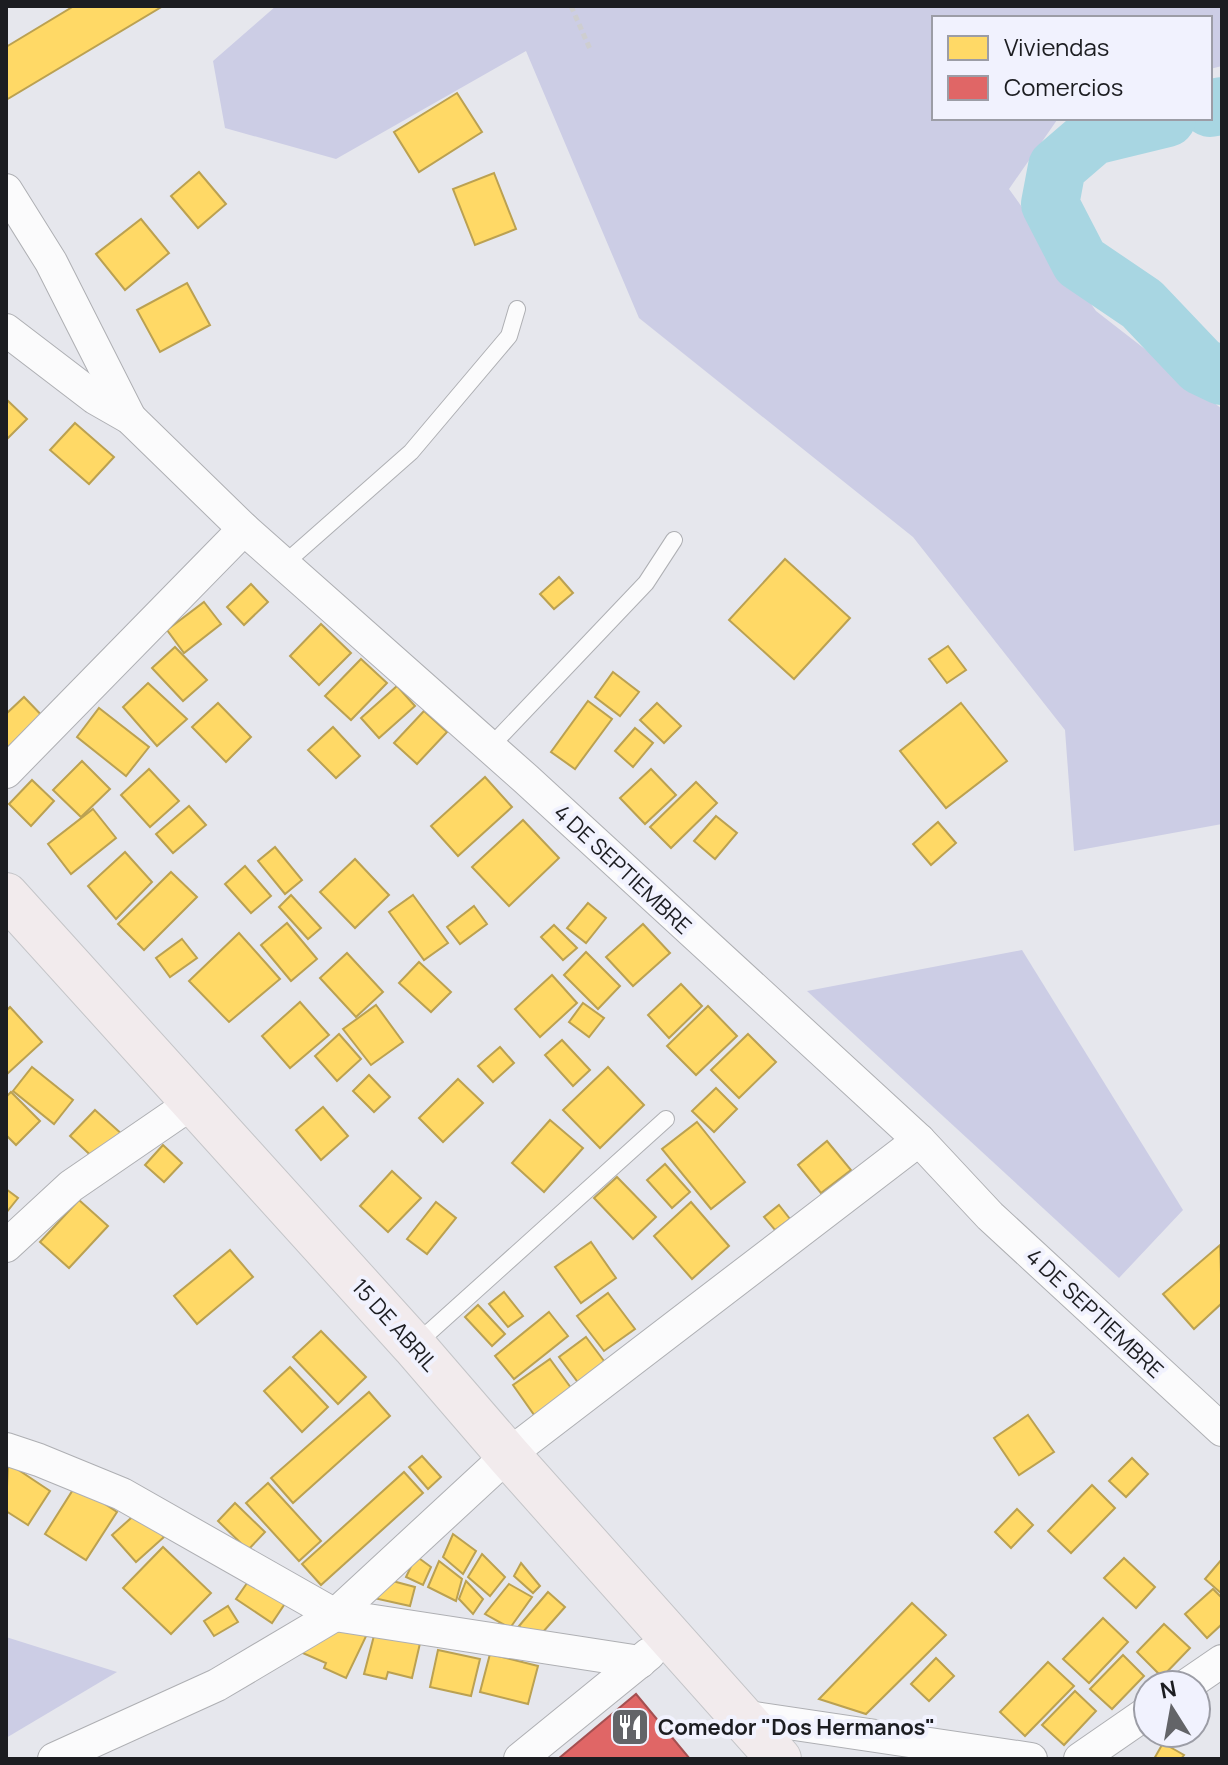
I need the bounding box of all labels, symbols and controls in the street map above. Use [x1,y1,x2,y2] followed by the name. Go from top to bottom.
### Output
[932,16,1212,120] legend
[1004,30,1109,63] text: Viviendas
[1004,70,1123,103] text: Comercios
[548,797,698,941] street label: 4 DE SEPTIEMBRE
[1020,1241,1170,1385] street label: 4 DE SEPTIEMBRE
[345,1272,445,1378] street label: 15 DE ABRIL
[1132,1669,1212,1749] north arrow
[1158,1673,1179,1706] text: N
[609,1706,651,1748] restaurant icon: Comedor "Dos Hermanos"
[658,1712,935,1742] place label: Comedor "Dos Hermanos"

